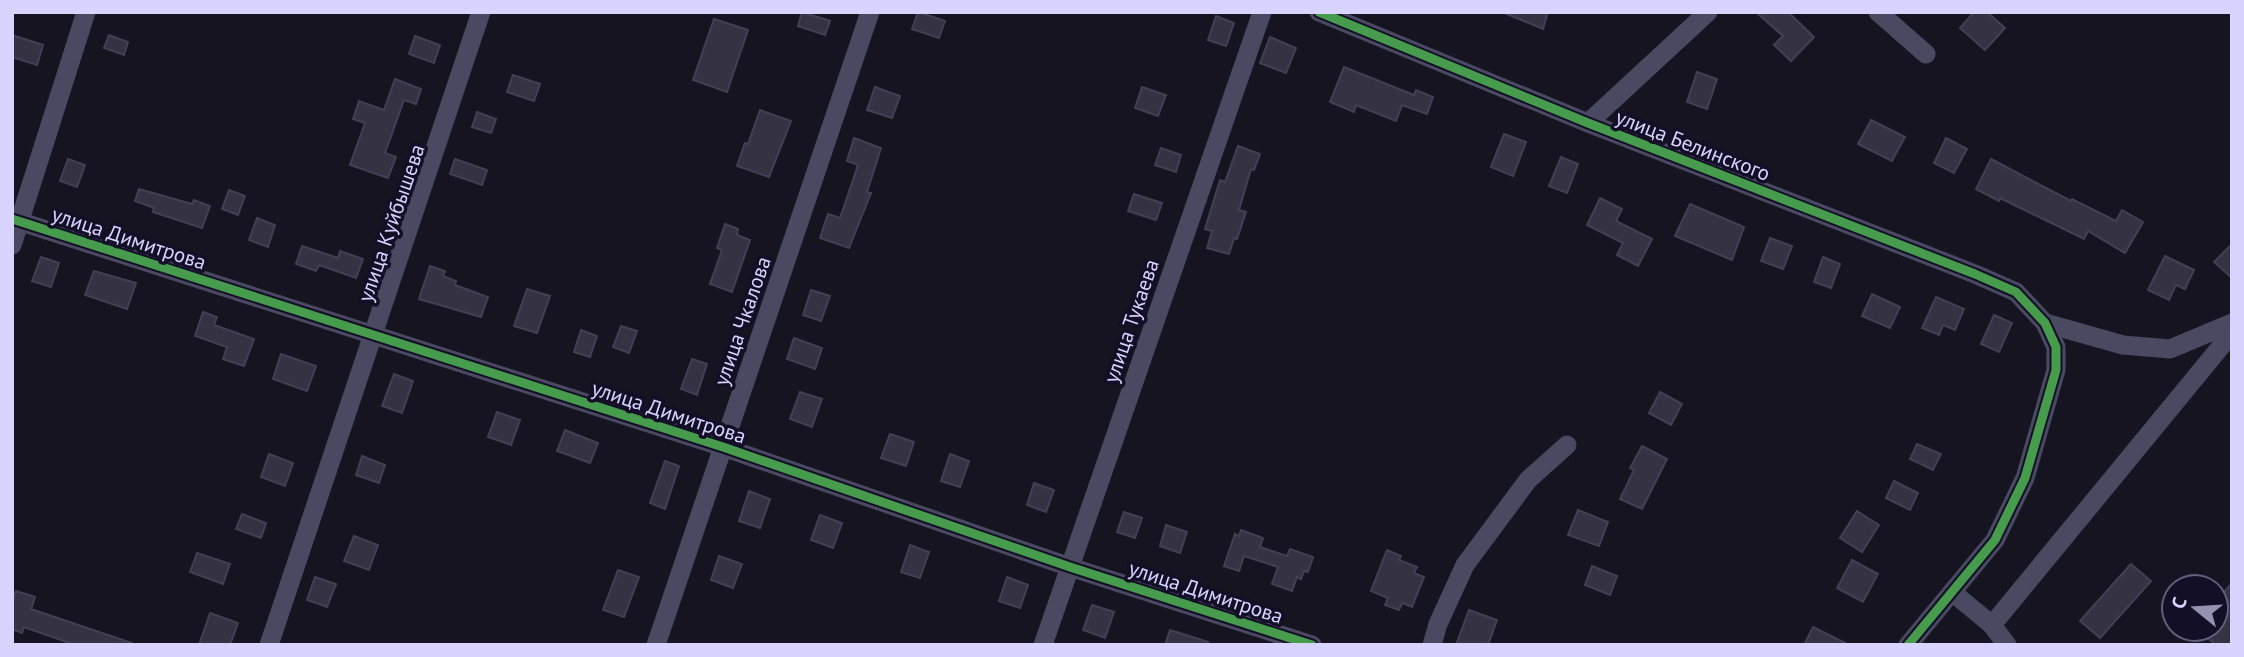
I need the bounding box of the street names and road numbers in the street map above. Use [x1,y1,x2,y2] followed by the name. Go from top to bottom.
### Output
[1612,103,1774,187] street label: улица Белинского
[351,140,431,306] street label: улица Куйбышева
[48,200,210,276] street label: улица Димитрова
[707,253,777,389] street label: улица Чкалова
[1097,256,1165,386] street label: улица Тукаева
[588,374,750,450] street label: улица Димитрова
[1125,554,1287,630] street label: улица Димитрова

